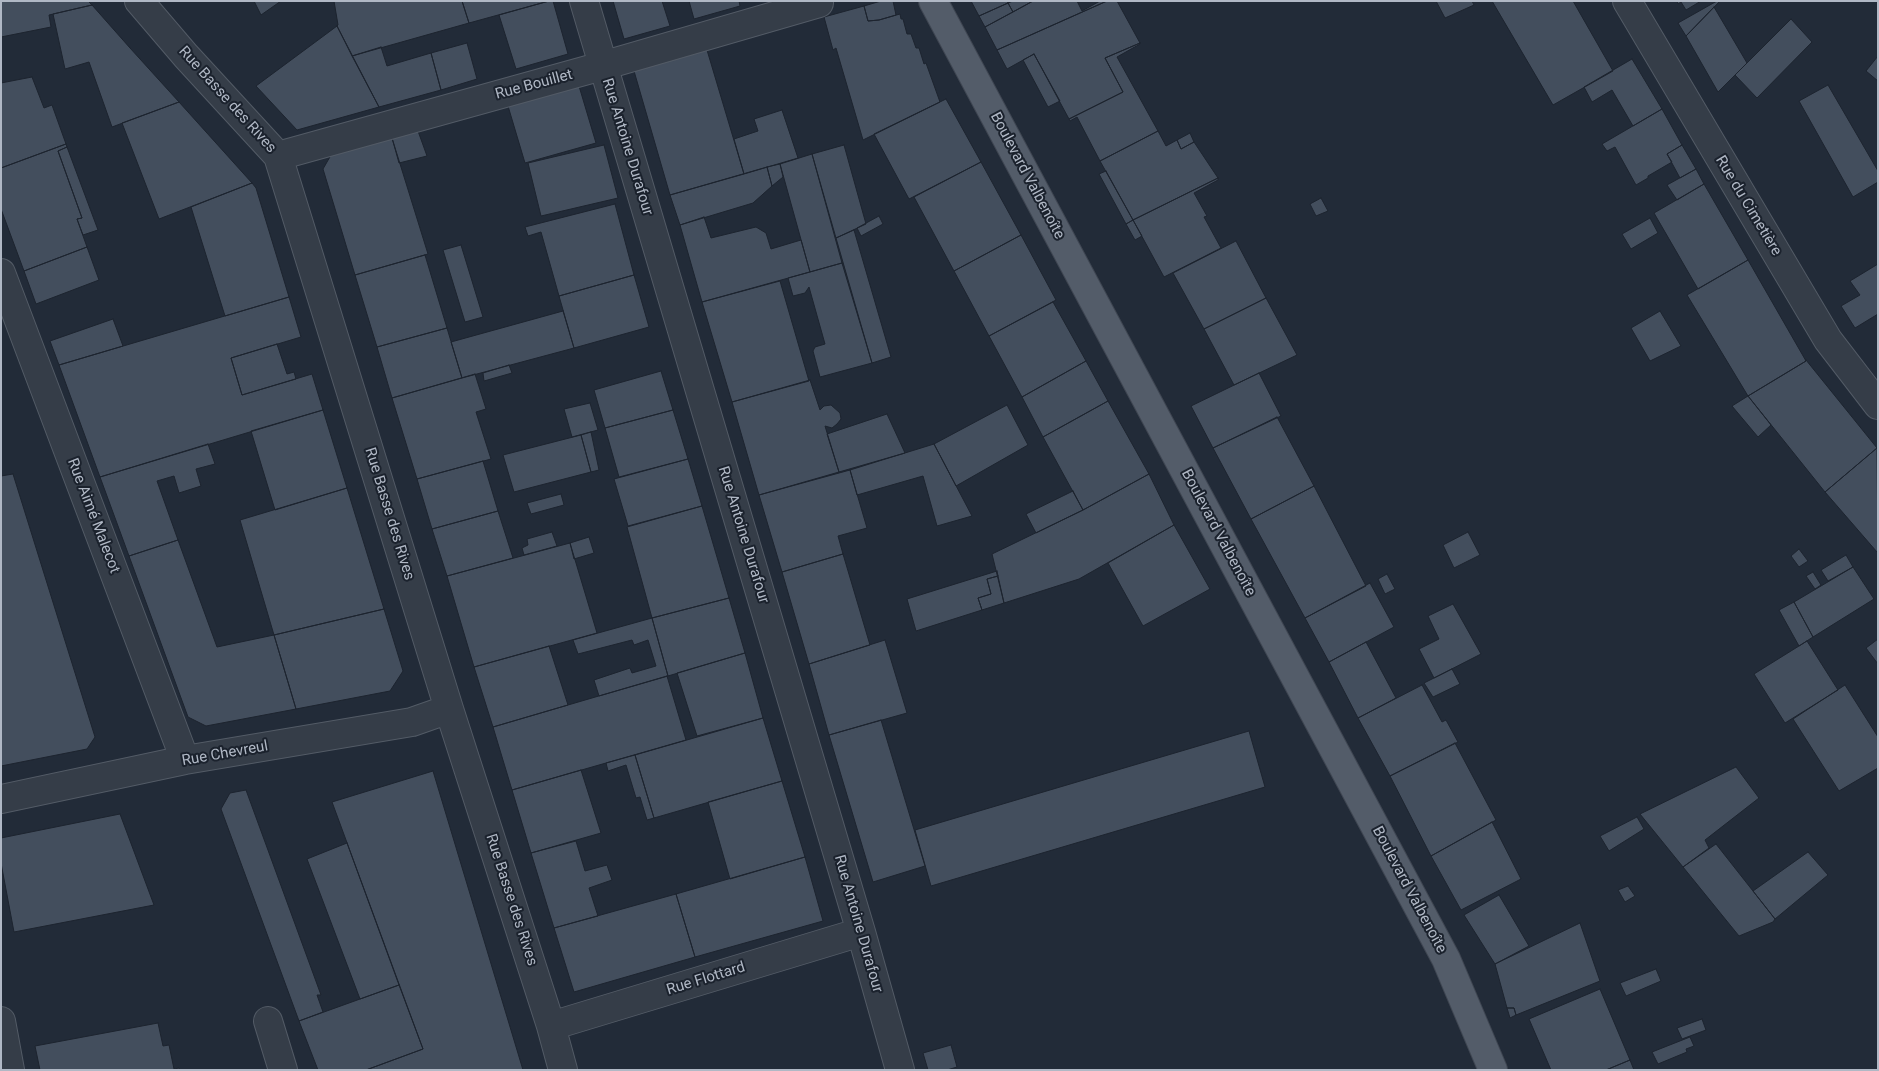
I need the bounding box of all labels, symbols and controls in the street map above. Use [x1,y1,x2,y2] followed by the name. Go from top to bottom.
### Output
[174,43,280,157] street label: Rue Basse des Rives
[493,66,575,104] street label: Rue Bouillet
[598,76,656,218] street label: Rue Antoine Durafour
[986,110,1068,242] street label: Boulevard Valbenoîte
[1711,153,1785,259] street label: Rue du Cimetière
[360,446,418,582] street label: Rue Basse des Rives
[63,456,123,576] street label: Rue Aimé Malecot
[714,464,772,606] street label: Rue Antoine Durafour
[1177,467,1259,599] street label: Boulevard Valbenoîte
[181,738,269,770] street label: Rue Chevreul
[1368,824,1450,956] street label: Boulevard Valbenoîte
[481,832,541,968] street label: Rue Basse des Rives
[830,853,886,995] street label: Rue Antoine Durafour
[665,959,747,999] street label: Rue Flottard

